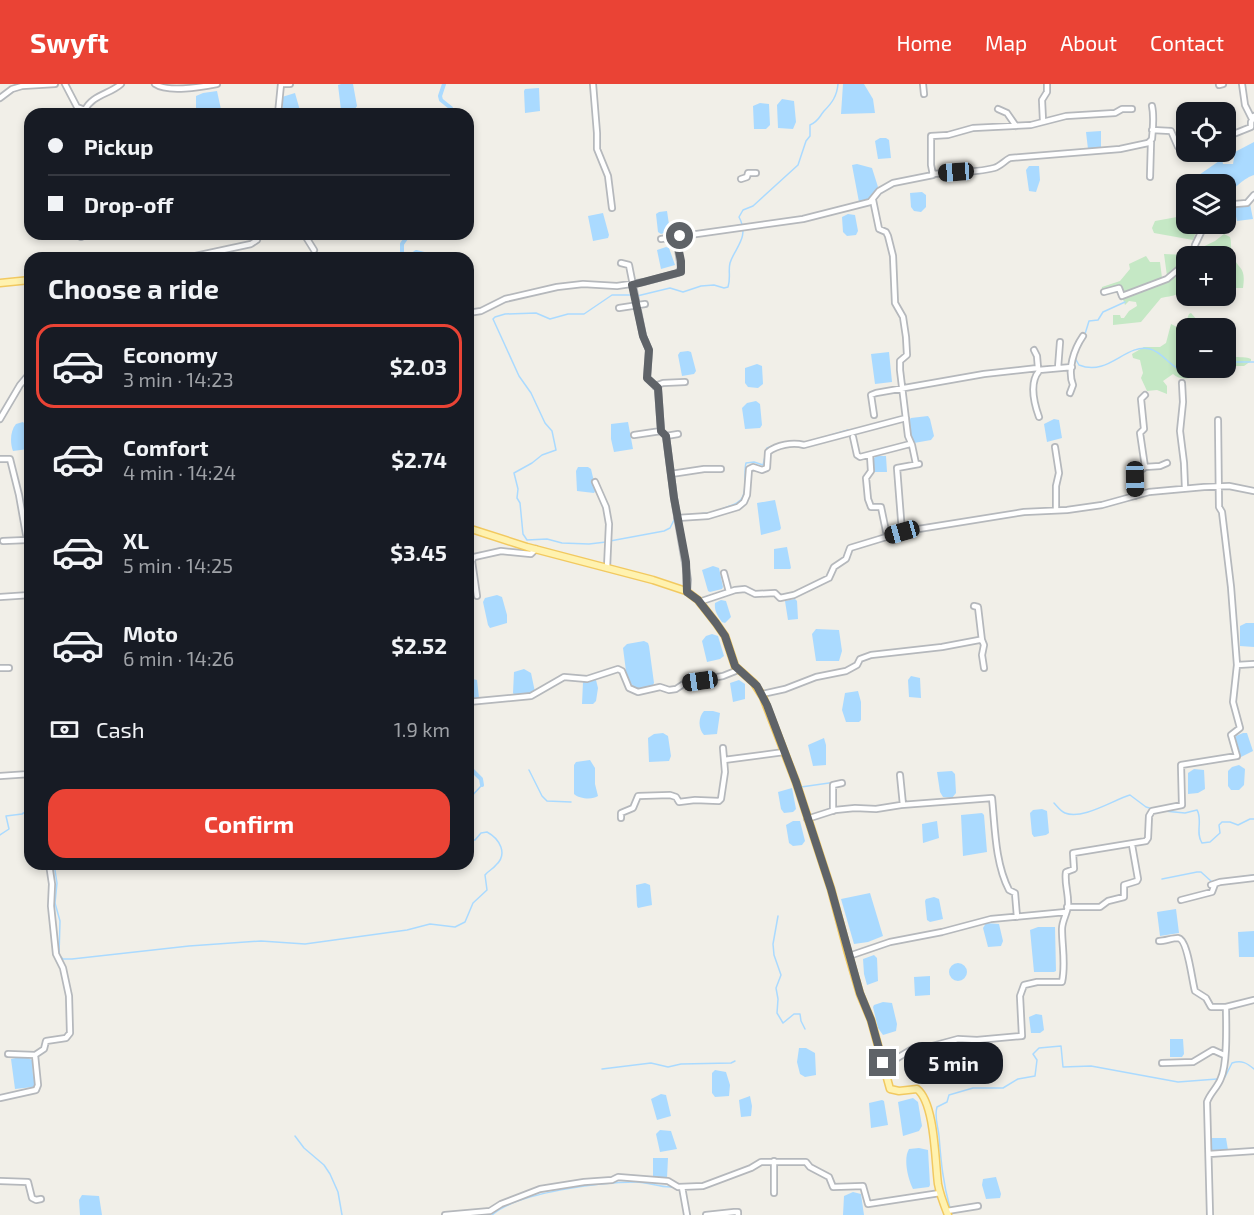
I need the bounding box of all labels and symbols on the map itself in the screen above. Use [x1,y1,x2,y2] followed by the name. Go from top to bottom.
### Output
[937,162,975,182] car
[666,222,693,249] route start
[1126,461,1144,497] car
[882,518,922,546] car
[681,670,719,692] car
[904,1042,1003,1084] callout: 5 min
[869,1049,896,1076] route end

